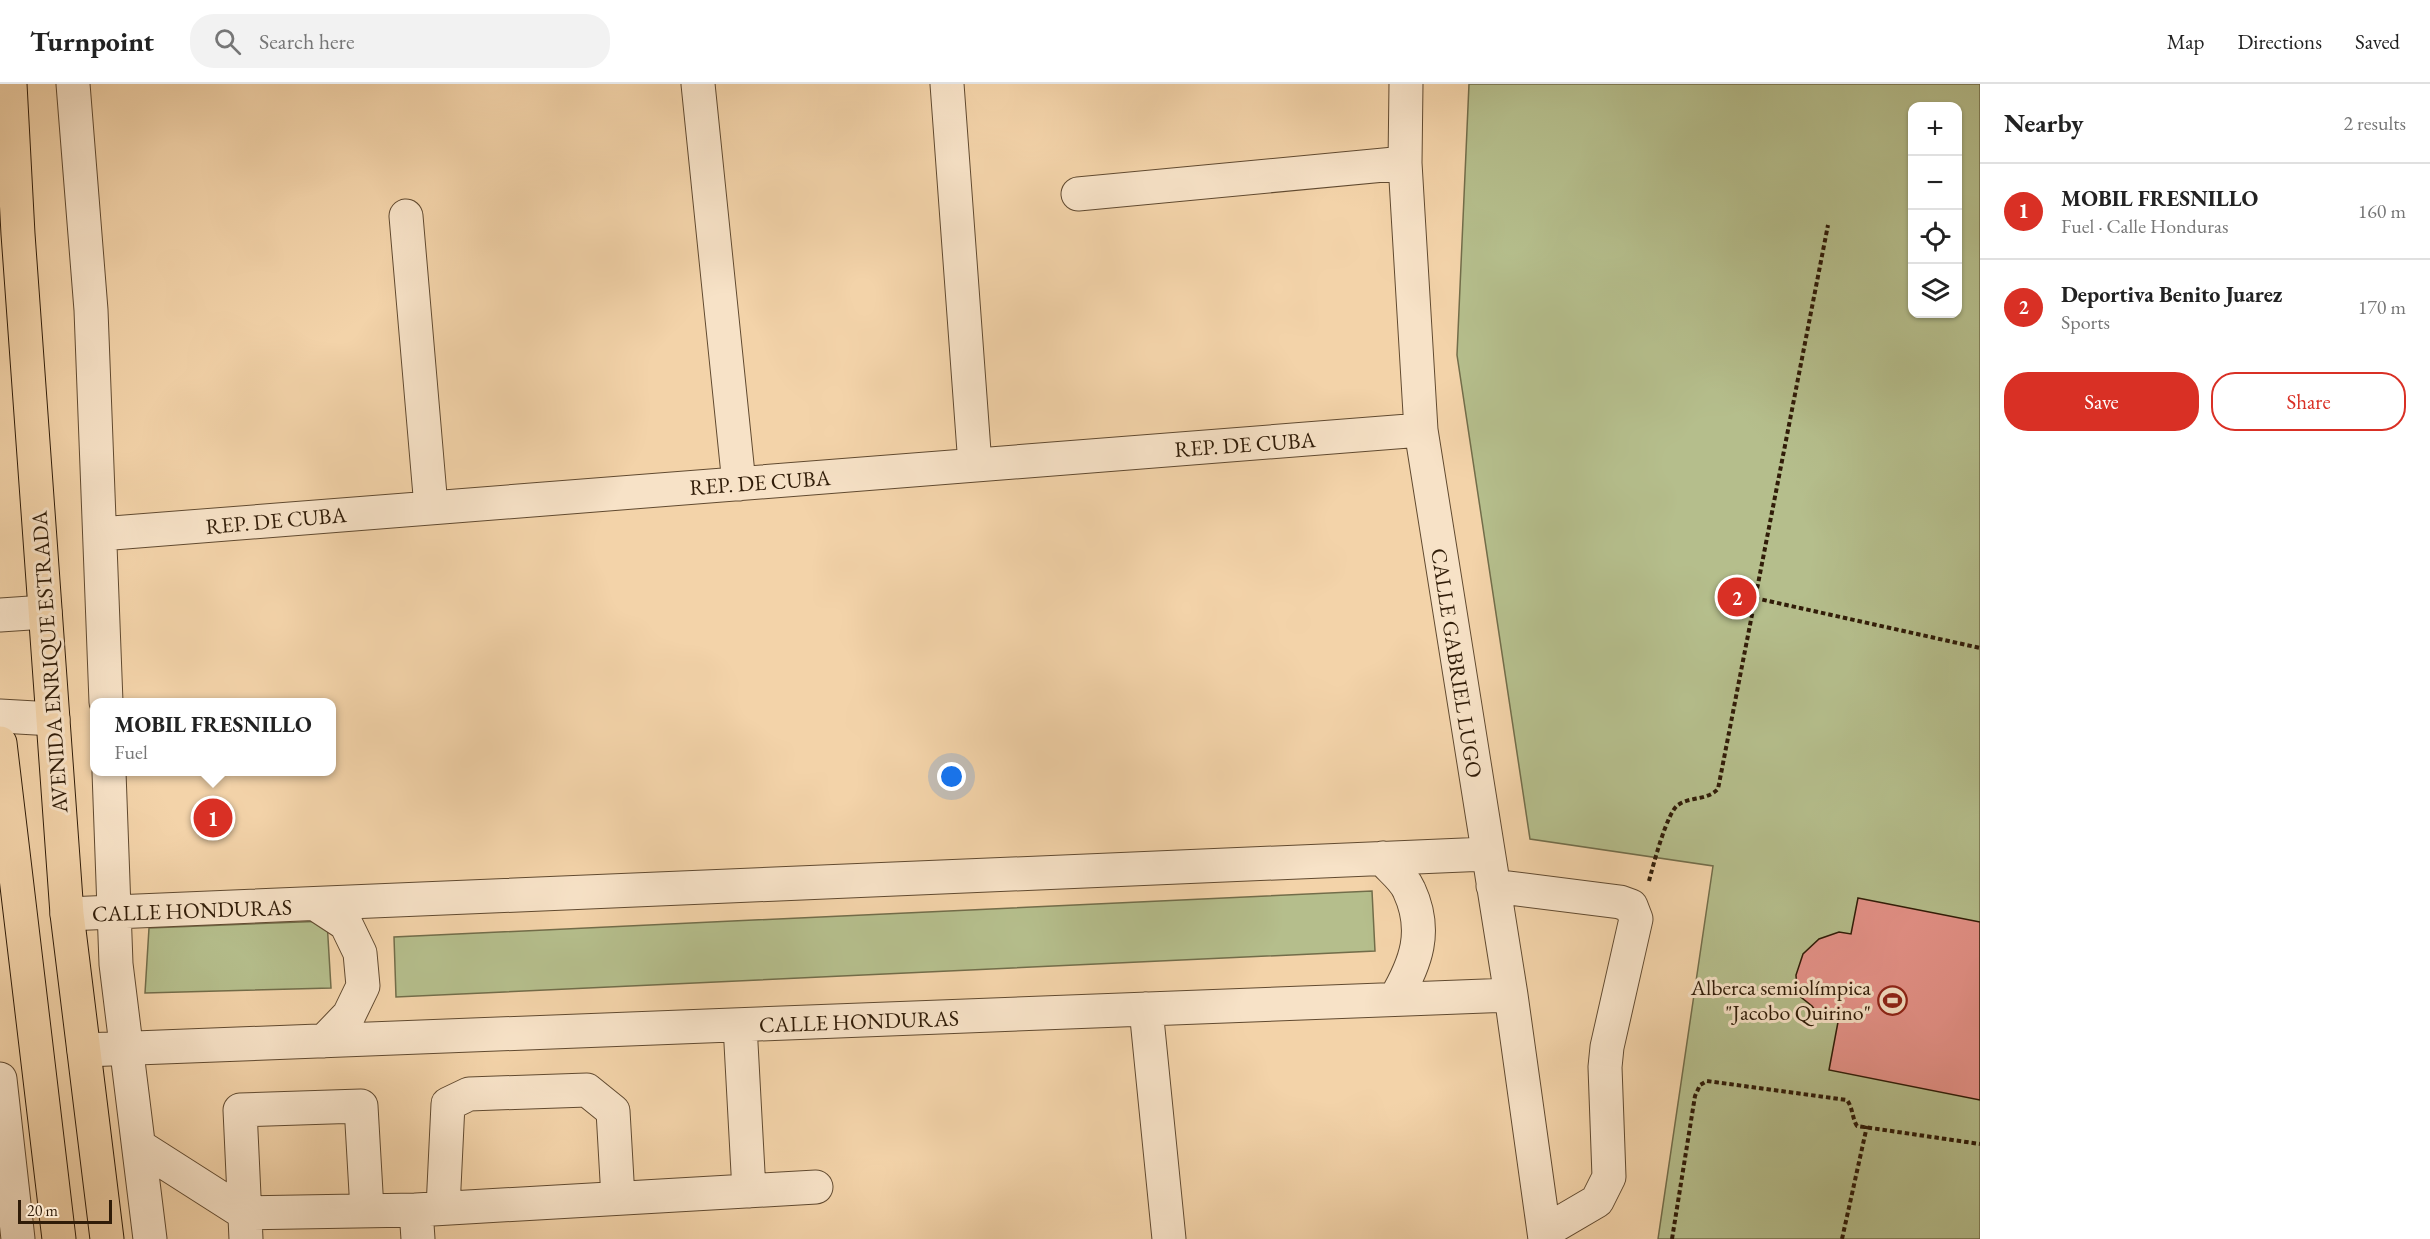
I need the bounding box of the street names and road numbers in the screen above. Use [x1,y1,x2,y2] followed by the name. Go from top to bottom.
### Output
[1173,425,1317,464] street label: REP. DE CUBA
[688,463,832,502] street label: REP. DE CUBA
[204,500,349,541] street label: REP. DE CUBA
[24,509,75,815] street label: AVENIDA ENRIQUE ESTRADA
[1424,546,1489,780] street label: CALLE GABRIEL LUGO
[91,893,293,928] street label: CALLE HONDURAS
[758,1004,960,1039] street label: CALLE HONDURAS

